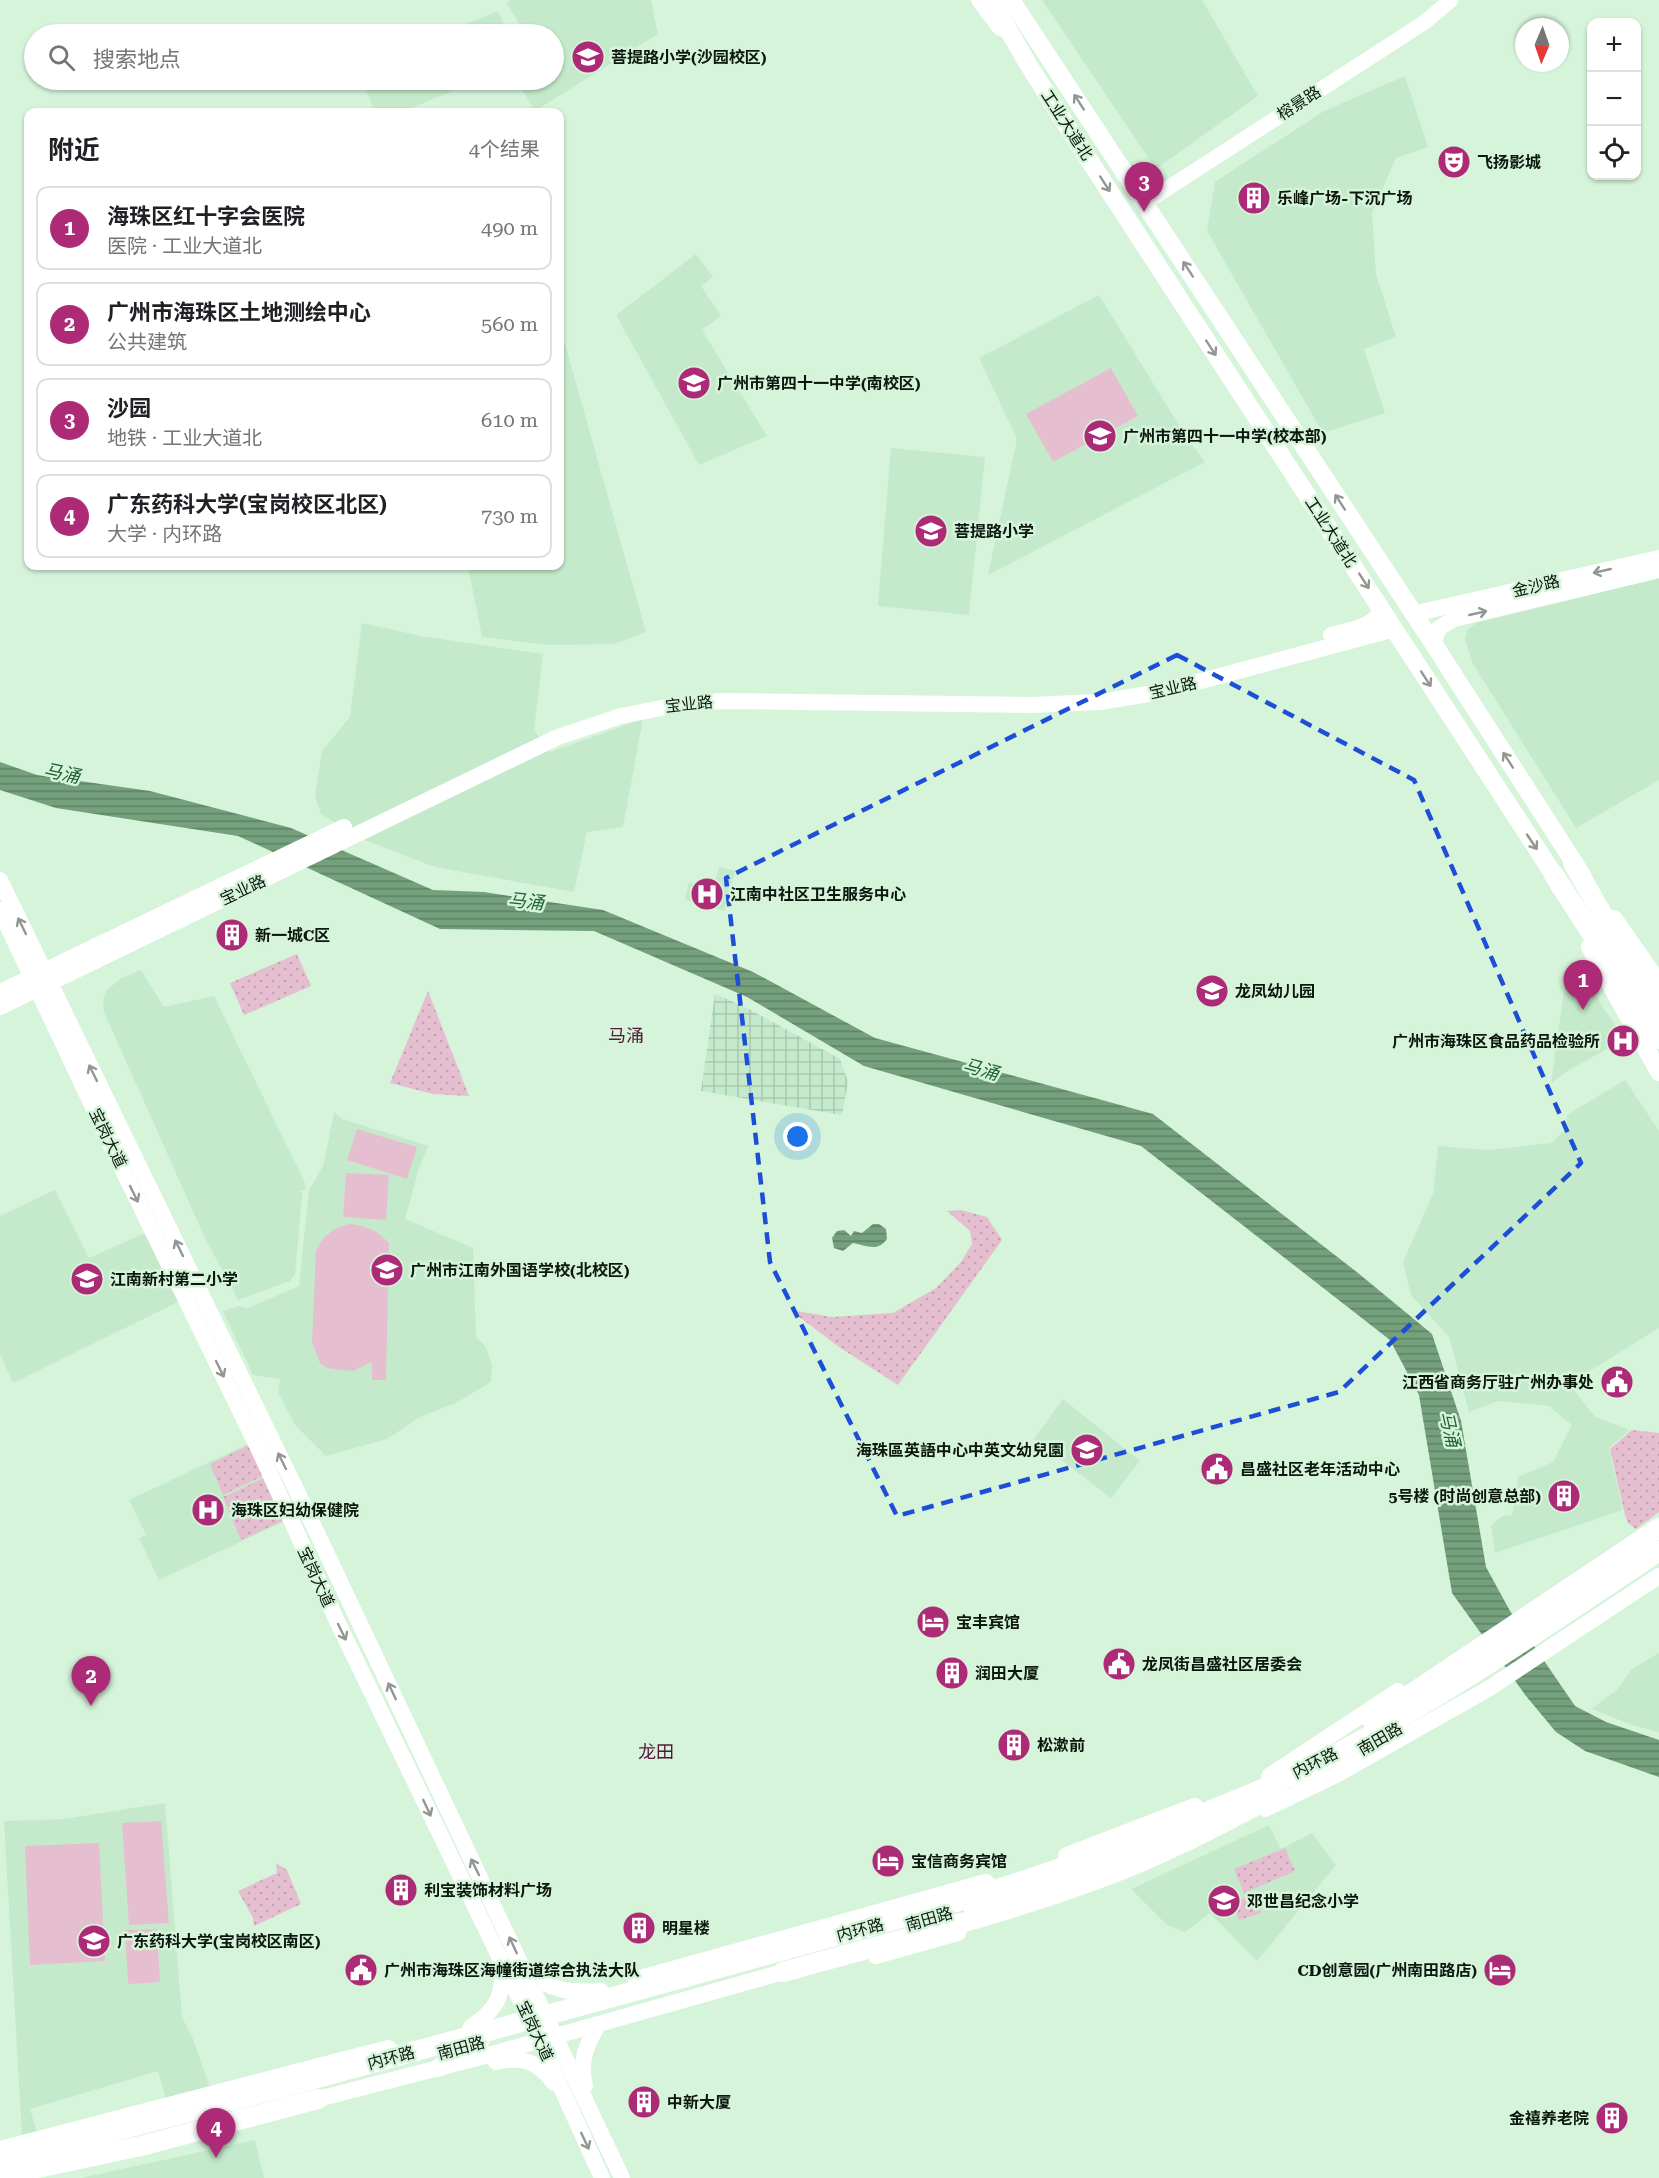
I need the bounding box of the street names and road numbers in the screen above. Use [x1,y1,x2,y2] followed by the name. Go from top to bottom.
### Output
[1274,82,1324,124] street label: 榕景路
[1037,86,1097,164] street label: 工业大道北
[1301,493,1361,571] street label: 工业大道北
[1510,571,1562,601] street label: 金沙路
[1147,673,1199,703] street label: 宝业路
[664,692,714,716] street label: 宝业路
[217,871,269,909] street label: 宝业路
[85,1105,131,1171] street label: 宝岗大道
[294,1544,338,1610] street label: 宝岗大道
[1354,1719,1406,1759] street label: 南田路
[1289,1744,1341,1782] street label: 内环路
[903,1903,955,1935] street label: 南田路
[834,1915,886,1945] street label: 内环路
[513,1998,557,2064] street label: 宝岗大道
[435,2033,487,2063] street label: 南田路
[365,2043,417,2073] street label: 内环路

